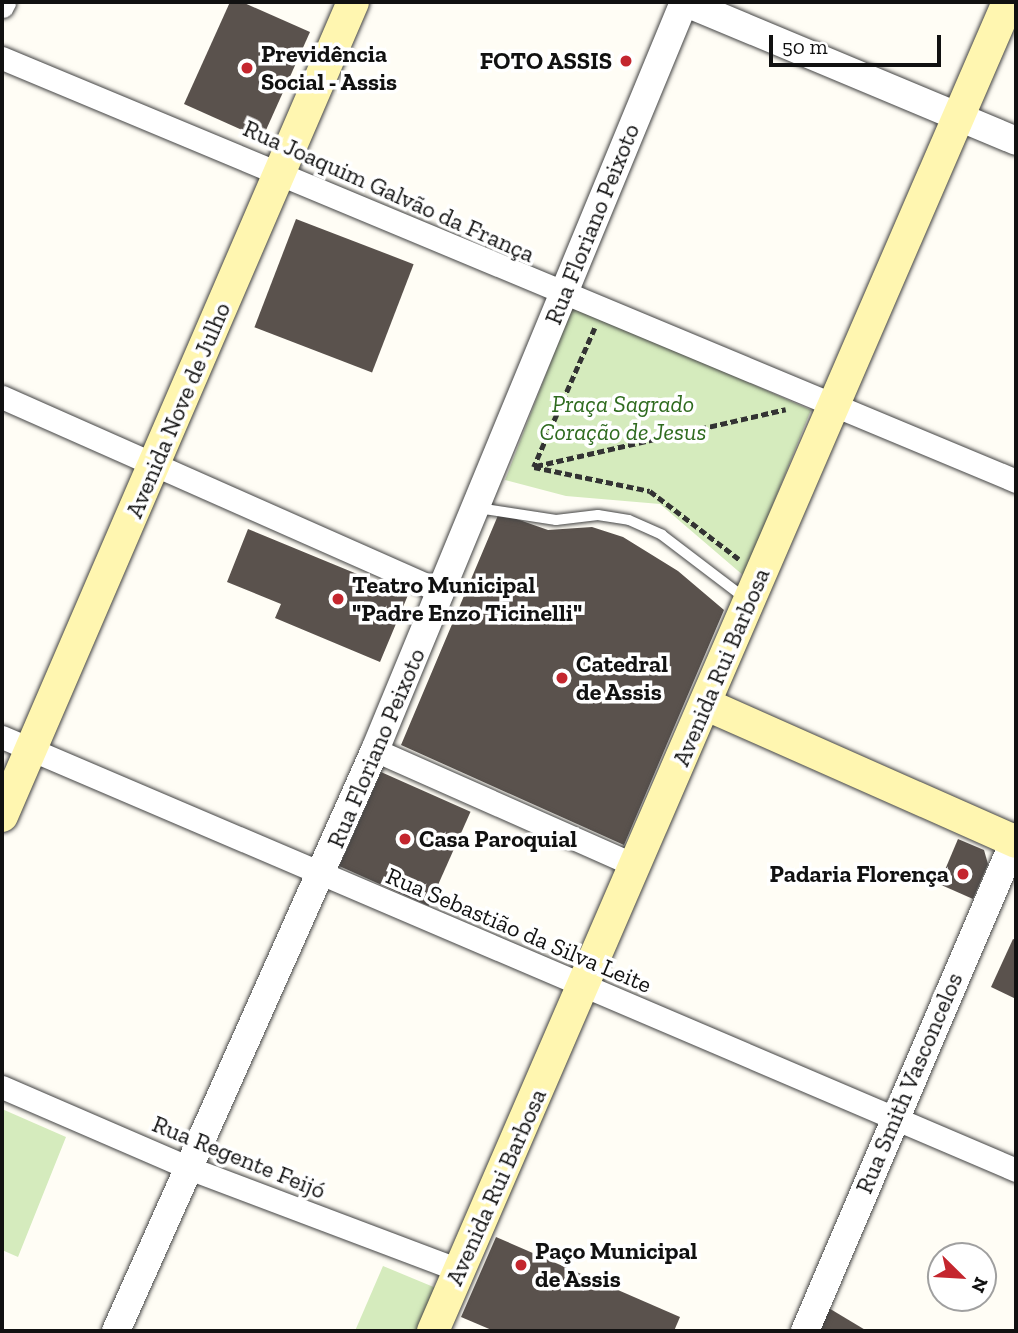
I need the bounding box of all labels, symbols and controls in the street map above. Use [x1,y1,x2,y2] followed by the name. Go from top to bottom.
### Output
[773,21,944,65] scale bar
[782,34,828,59] text: 50 m
[261,40,398,96] place label: Previdência Social - Assis
[479,47,612,75] place label: FOTO ASSIS
[618,53,634,69] marker: FOTO ASSIS
[239,60,255,76] marker: Previdência Social - Assis
[239,114,539,268] street label: Rua Joaquim Galvão da França
[539,119,645,329] street label: Rua Floriano Peixoto
[119,298,237,522] street label: Avenida Nove de Julho
[539,390,707,446] park label: Praça Sagrado Coração de Jesus
[666,564,776,770] street label: Avenida Rui Barbosa
[352,571,582,627] place label: Teatro Municipal "Padre Enzo Ticinelli"
[330,591,346,607] marker: Teatro Municipal "Padre Enzo Ticinelli"
[321,644,431,852] street label: Rua Floriano Peixoto
[576,650,668,706] place label: Catedral de Assis
[554,670,570,686] marker: Catedral de Assis
[419,825,577,853] place label: Casa Paroquial
[397,831,413,847] marker: Casa Paroquial
[770,860,949,888] place label: Padaria Florença
[382,861,656,999] street label: Rua Sebastião da Silva Leite
[955,866,971,882] marker: Padaria Florença
[849,968,969,1198] street label: Rua Smith Vasconcelos
[440,1084,552,1290] street label: Avenida Rui Barbosa
[148,1109,330,1205] street label: Rua Regente Feijó
[535,1237,697,1293] place label: Paço Municipal de Assis
[927,1242,997,1312] north arrow
[513,1257,529,1273] marker: Paço Municipal de Assis
[966,1274,993,1296] text: N

